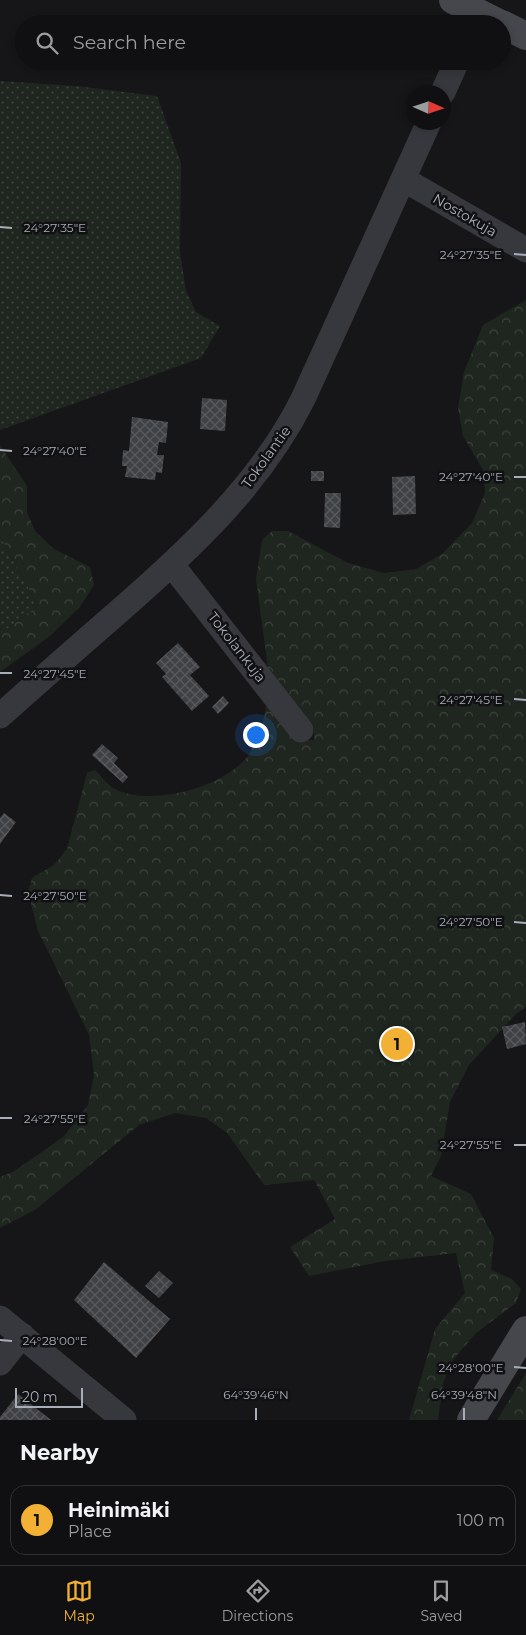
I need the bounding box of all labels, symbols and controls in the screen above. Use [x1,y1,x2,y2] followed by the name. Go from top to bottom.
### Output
[15,15,511,70] search box
[33,29,61,57] icon: search
[73,31,186,54] text: Search here
[406,85,451,130] north arrow
[430,189,500,241] street label: Nostokuja
[24,220,86,235] text: 24°27'35"E
[440,247,502,262] text: 24°27'35"E
[237,422,295,492] street label: Tokolantie
[23,443,87,458] text: 24°27'40"E
[439,469,503,484] text: 24°27'40"E
[204,608,270,686] street label: Tokolankuja
[24,666,86,681] text: 24°27'45"E
[440,692,502,707] text: 24°27'45"E
[243,722,269,748] your location
[23,888,87,903] text: 24°27'50"E
[439,914,503,929] text: 24°27'50"E
[381,1025,413,1063] pin: 1
[24,1111,86,1126] text: 24°27'55"E
[440,1137,502,1152] text: 24°27'55"E
[22,1333,88,1348] text: 24°28'00"E
[438,1360,504,1375] text: 24°28'00"E
[15,1385,82,1408] scale bar
[223,1387,289,1402] text: 64°39'46"N
[431,1387,497,1402] text: 64°39'48"N
[22,1388,58,1406] text: 20 m
[20,1440,99,1465] text: Nearby
[68,1499,170,1522] text: Heinimäki
[34,1511,40,1530] text: 1
[457,1511,505,1530] text: 100 m
[68,1522,112,1541] text: Place
[64,1577,95,1625] tab: Map
[222,1577,293,1625] tab: Directions
[420,1577,462,1625] tab: Saved

